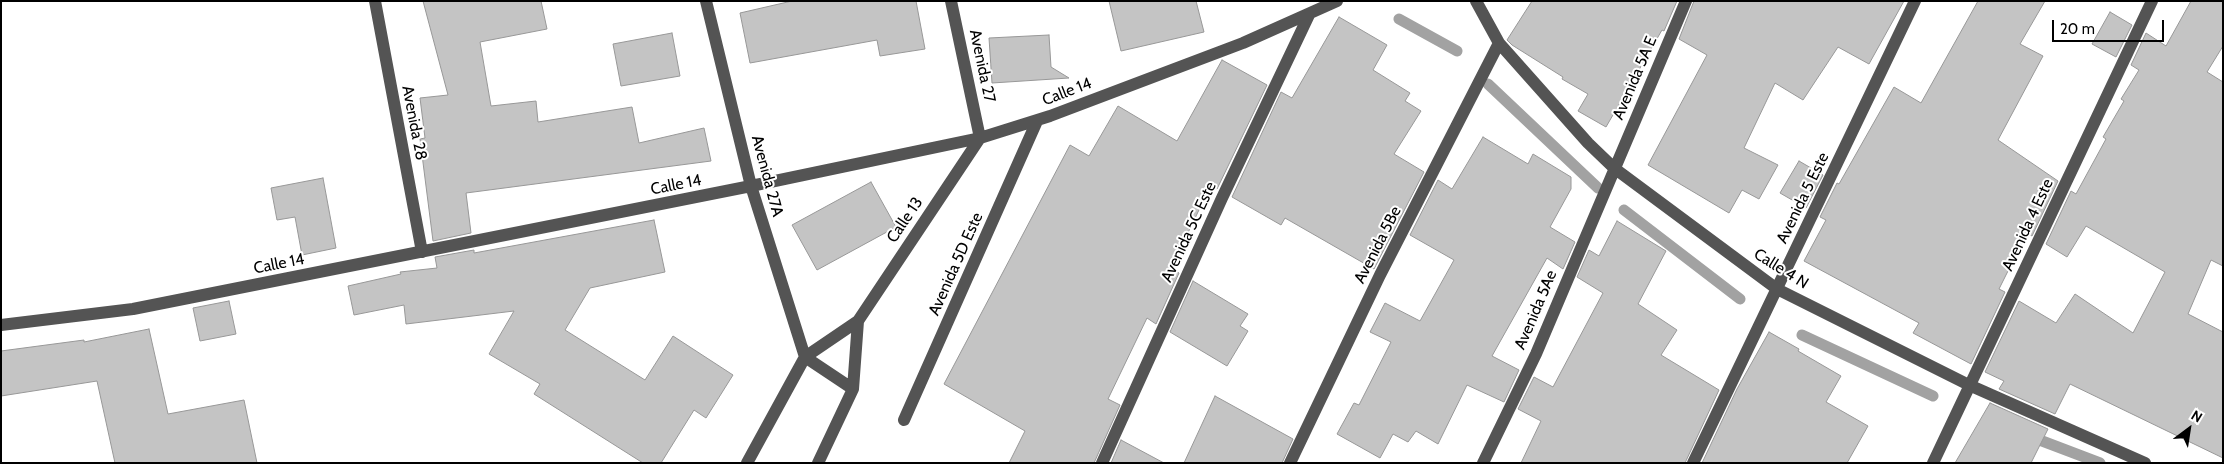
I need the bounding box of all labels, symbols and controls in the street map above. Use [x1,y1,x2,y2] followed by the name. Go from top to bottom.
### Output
[2054,10,2166,42] scale bar
[2060,20,2095,38] text: 20 m
[965,28,999,104] street label: Avenida 27
[1609,33,1661,123] street label: Avenida 5A E
[1040,74,1094,110] street label: Calle 14
[397,84,431,162] street label: Avenida 28
[747,133,787,219] street label: Avenida 27A
[1773,149,1833,247] street label: Avenida 5 Este
[649,171,703,199] street label: Calle 14
[1998,176,2058,274] street label: Avenida 4 Este
[1157,179,1221,285] street label: Avenida 5C Este
[883,194,927,246] street label: Calle 13
[1350,203,1406,287] street label: Avenida 5Be
[925,210,987,318] street label: Avenida 5D Este
[1750,245,1812,293] street label: Calle 4 N
[252,250,306,278] street label: Calle 14
[1511,267,1561,353] street label: Avenida 5Ae
[2164,404,2214,454] north arrow
[2188,406,2206,426] text: N

